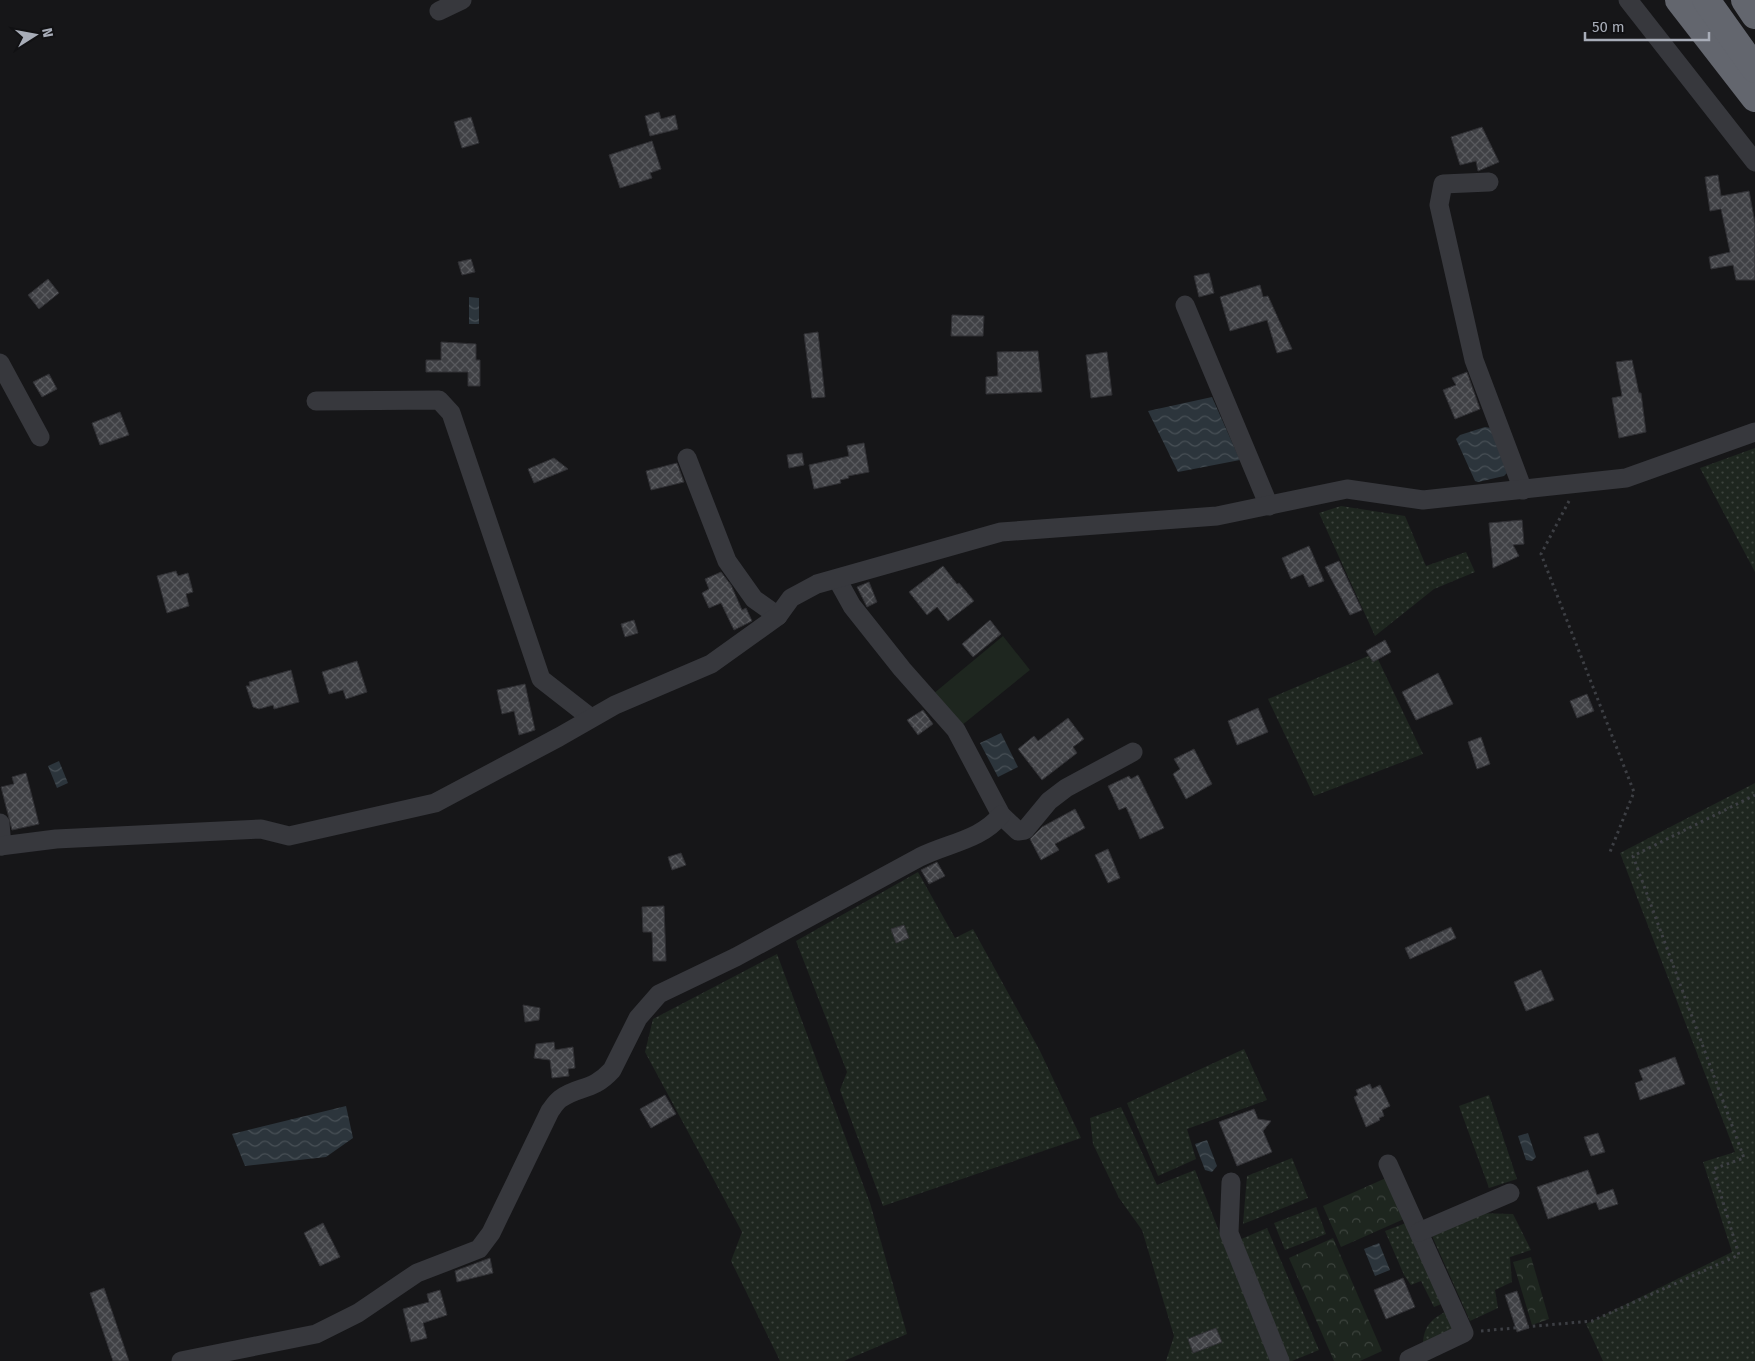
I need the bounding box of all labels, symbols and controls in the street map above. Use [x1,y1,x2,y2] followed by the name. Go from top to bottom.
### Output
[10,10,60,60] north arrow
[1585,10,1709,42] scale bar
[1592,18,1625,36] text: 50 m
[38,26,57,39] text: N

